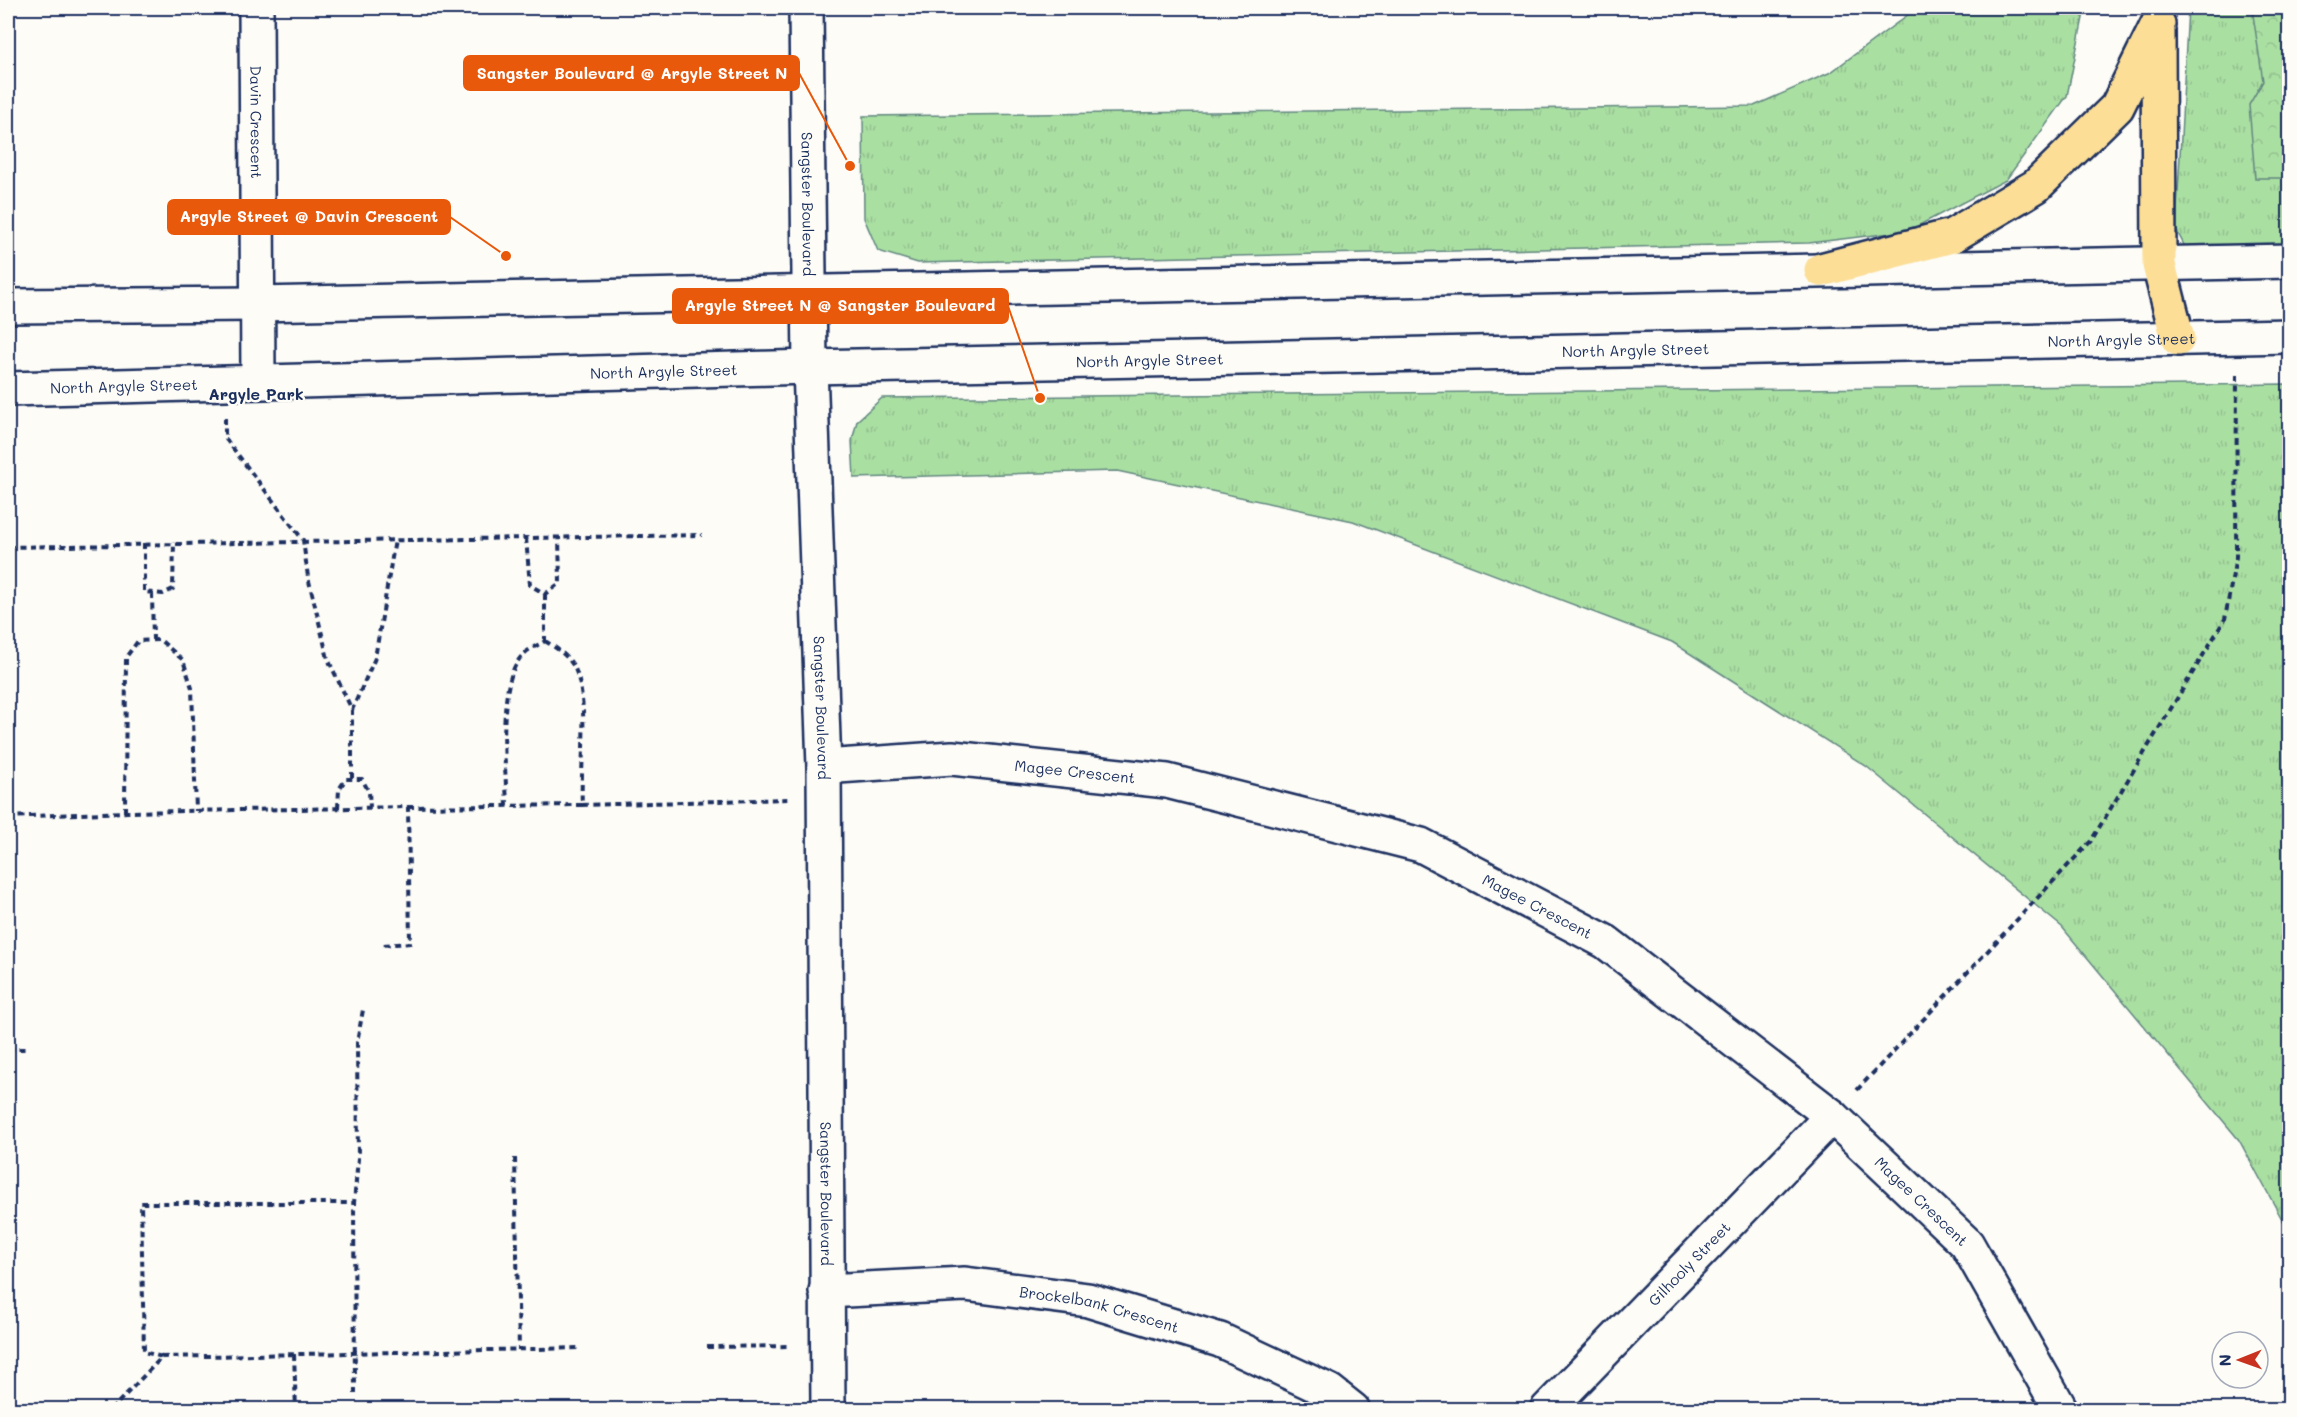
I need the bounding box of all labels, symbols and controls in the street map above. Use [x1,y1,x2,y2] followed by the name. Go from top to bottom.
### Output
[464,56,799,90] callout: Sangster Boulevard @ Argyle Street N
[477,62,787,83] text: Sangster Boulevard @ Argyle Street N
[246,65,267,179] street label: Davin Crescent
[797,132,819,276] street label: Sangster Boulevard
[168,200,450,234] callout: Argyle Street @ Davin Crescent
[180,205,438,226] text: Argyle Street @ Davin Crescent
[673,289,1008,323] callout: Argyle Street N @ Sangster Boulevard
[685,294,995,315] text: Argyle Street N @ Sangster Boulevard
[2047,328,2195,351] street label: North Argyle Street
[1562,338,1709,361] street label: North Argyle Street
[1076,348,1224,371] street label: North Argyle Street
[590,359,738,383] street label: North Argyle Street
[50,374,198,398] street label: North Argyle Street
[208,383,304,404] district label: Argyle Park
[809,635,834,780] street label: Sangster Boulevard
[1014,755,1136,788] street label: Magee Crescent
[1479,869,1596,943] street label: Magee Crescent
[816,1122,837,1266] street label: Sangster Boulevard
[1871,1152,1972,1250] street label: Magee Crescent
[1644,1217,1734,1310] street label: Gilhooly Street
[1018,1281,1181,1337] street label: Brockelbank Crescent
[2210,1330,2270,1390] north arrow
[2214,1354,2235,1367] text: N

